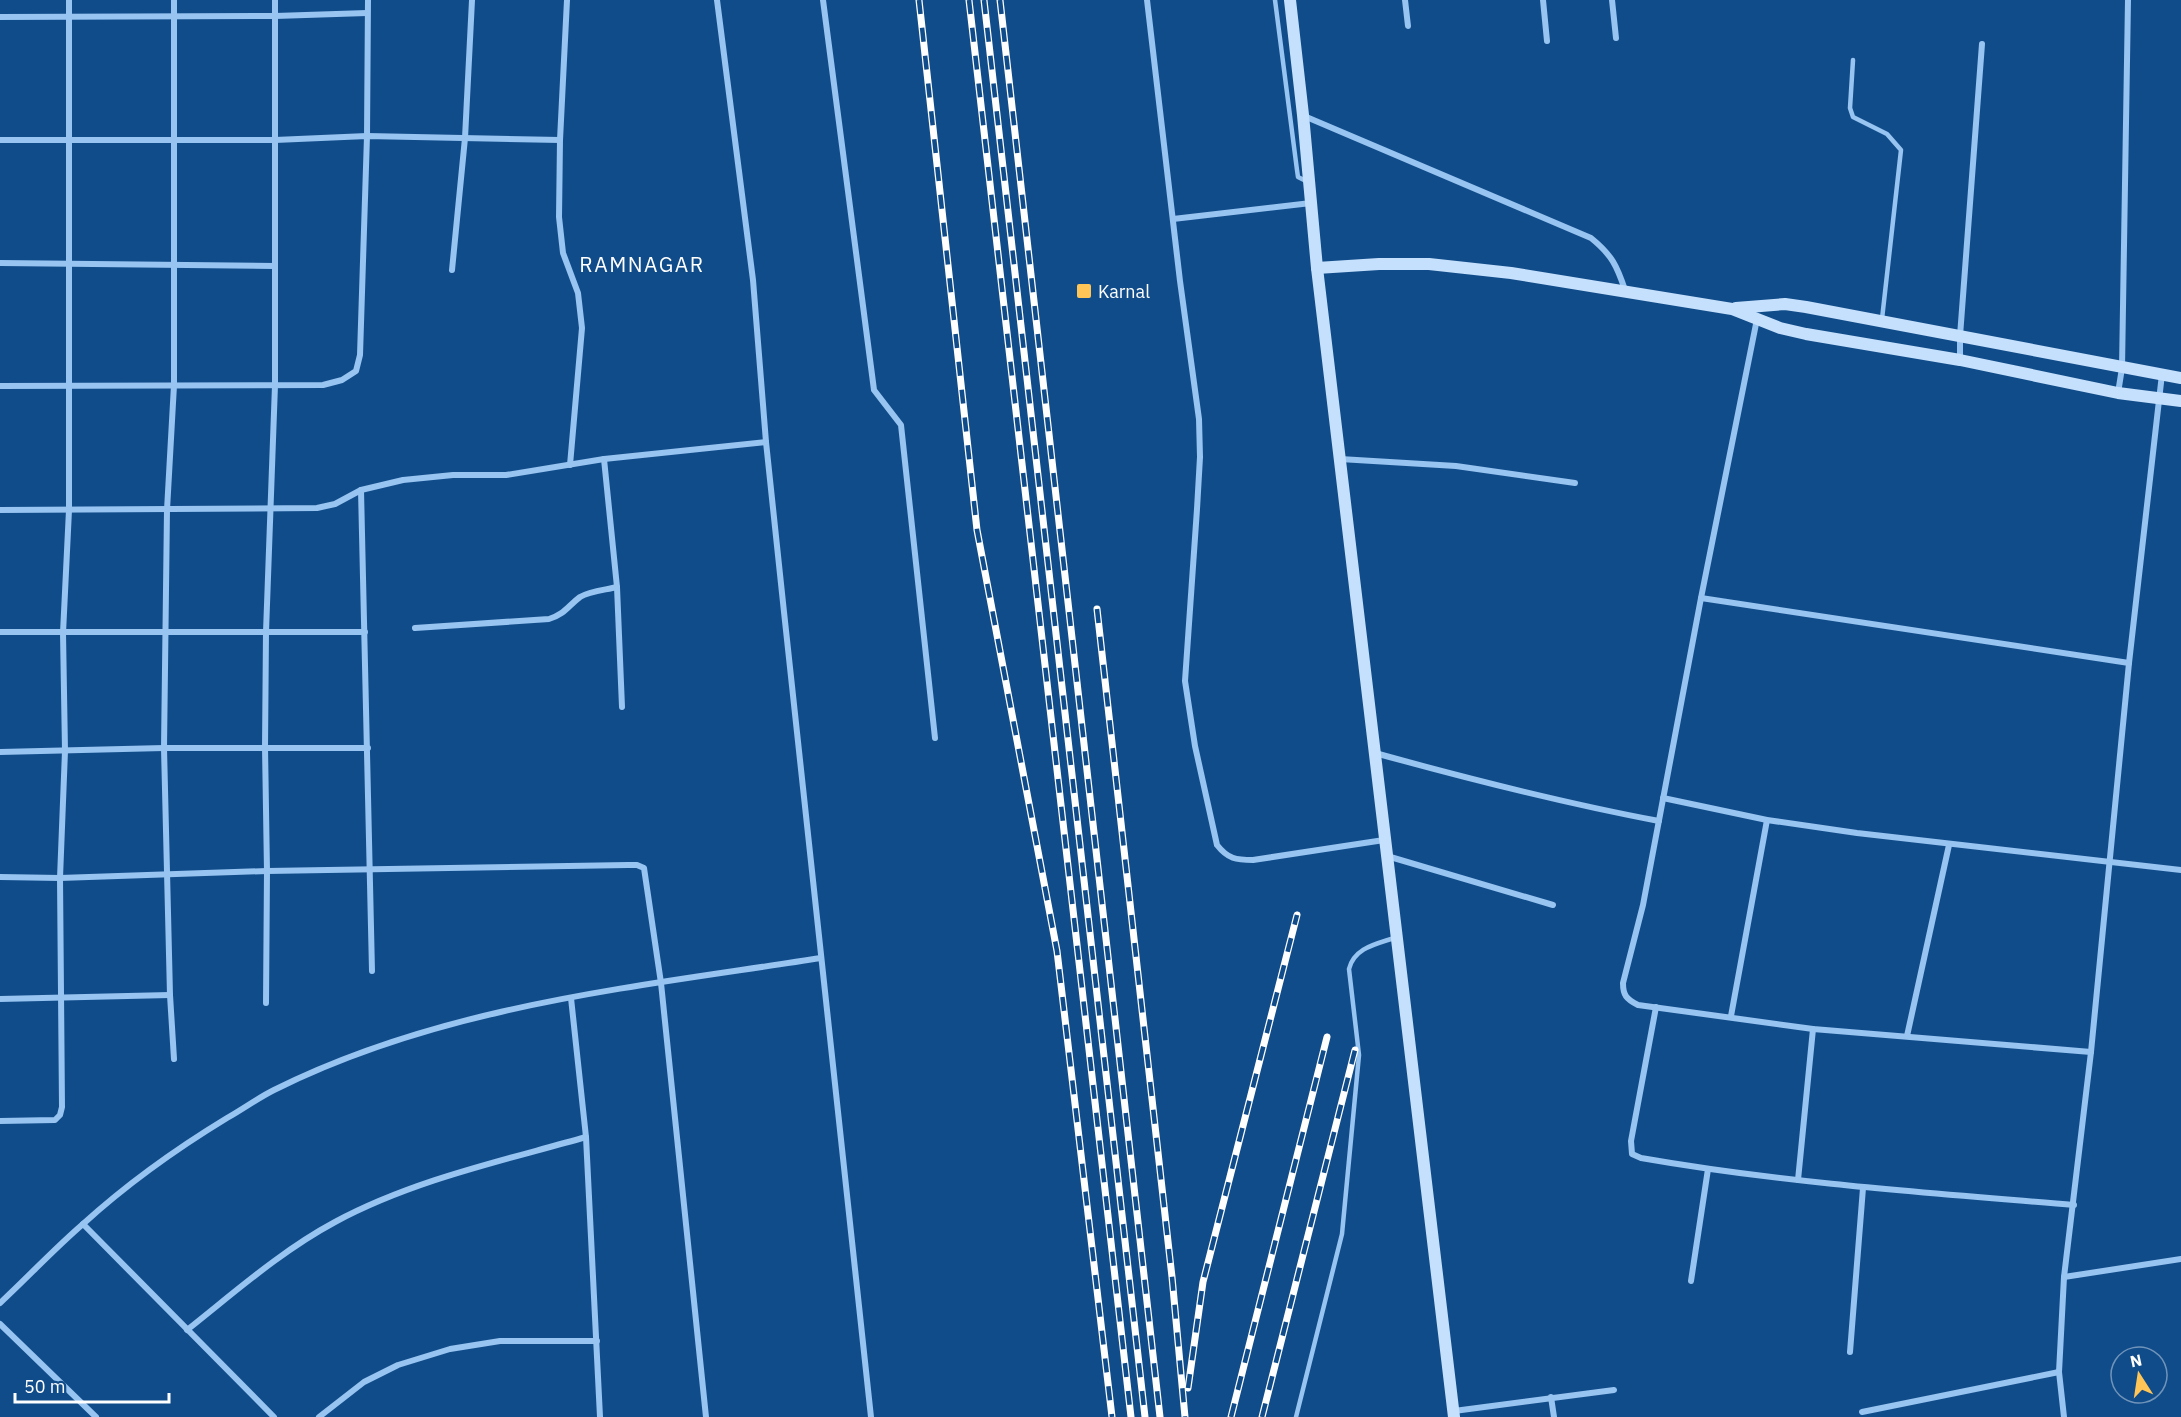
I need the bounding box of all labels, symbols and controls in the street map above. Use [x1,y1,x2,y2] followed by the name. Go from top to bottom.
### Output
[579,250,705,278] district label: RAMNAGAR
[1098,280,1150,303] place label: Karnal
[1075,282,1093,300] marker: Karnal
[2109,1345,2169,1405] north arrow
[2128,1349,2144,1371] text: N
[15,1366,170,1404] scale bar
[24,1375,66,1398] text: 50 m

